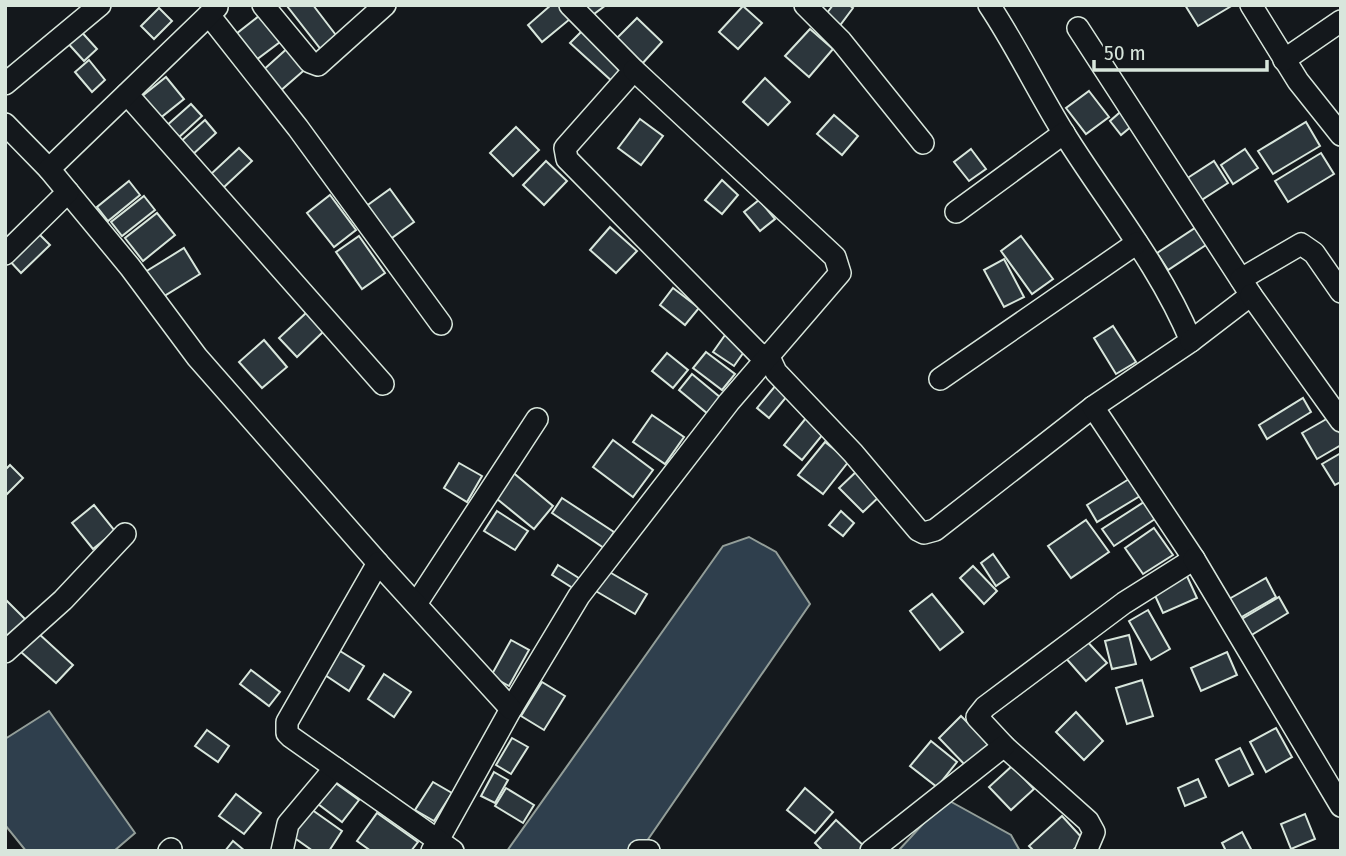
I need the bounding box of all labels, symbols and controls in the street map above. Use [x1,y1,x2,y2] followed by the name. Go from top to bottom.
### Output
[1094,28,1267,72] scale bar
[1104,40,1146,66] text: 50 m

